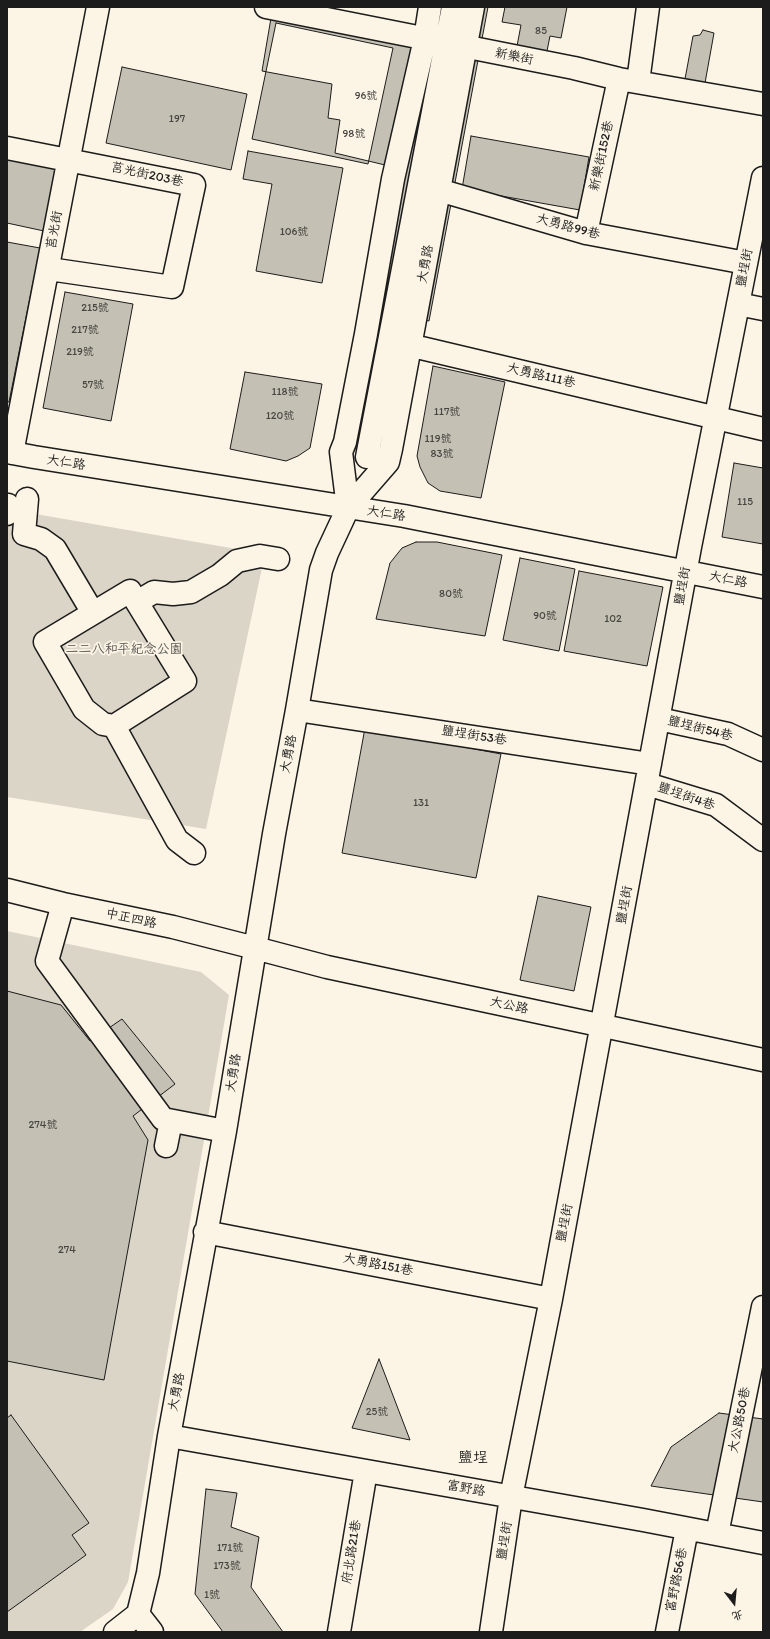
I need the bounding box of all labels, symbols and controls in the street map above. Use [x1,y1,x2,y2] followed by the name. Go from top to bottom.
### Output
[535,24,547,38] house number: 85
[493,46,535,68] street label: 新樂街
[355,89,377,103] house number: 96號
[169,112,185,126] house number: 197
[587,119,617,193] street label: 新樂街152巷
[343,127,365,141] house number: 98號
[109,160,185,190] street label: 莒光街203巷
[44,209,66,251] street label: 莒光街
[534,211,602,243] street label: 大勇路99巷
[280,225,308,239] house number: 106號
[415,243,437,285] street label: 大勇路
[734,247,756,289] street label: 鹽埕街
[81,301,109,315] house number: 215號
[71,323,99,337] house number: 217號
[66,345,94,359] house number: 219號
[505,361,577,391] street label: 大勇路111巷
[82,378,104,392] house number: 57號
[271,385,299,399] house number: 118號
[434,405,460,419] house number: 117號
[266,409,294,423] house number: 120號
[425,432,451,446] house number: 119號
[430,447,454,461] house number: 83號
[46,452,86,474] street label: 大仁路
[737,495,753,509] house number: 115
[366,503,406,525] street label: 大仁路
[672,565,694,607] street label: 鹽埕街
[707,569,749,591] street label: 大仁路
[439,587,463,601] house number: 80號
[533,609,557,623] house number: 90號
[604,612,622,626] house number: 102
[66,642,182,658] park label: 二二八和平紀念公園
[666,713,734,745] street label: 鹽埕街54巷
[440,723,508,749] street label: 鹽埕街53巷
[278,733,300,775] street label: 大勇路
[655,780,717,814] street label: 鹽埕街4巷
[413,796,429,810] house number: 131
[614,884,636,926] street label: 鹽埕街
[104,906,158,932] street label: 中正四路
[488,994,530,1018] street label: 大公路
[223,1053,245,1093] street label: 大勇路
[29,1118,57,1132] house number: 274號
[554,1202,576,1244] street label: 鹽埕街
[58,1243,76,1257] house number: 274
[342,1251,414,1279] street label: 大勇路151巷
[166,1371,188,1413] street label: 大勇路
[726,1386,754,1454] street label: 大公路50巷
[366,1405,388,1419] house number: 25號
[458,1449,488,1467] district label: 鹽埕
[445,1478,487,1500] street label: 富野路
[339,1519,365,1585] street label: 府北路21巷
[494,1521,516,1561] street label: 鹽埕街
[217,1541,243,1555] house number: 171號
[663,1546,691,1614] street label: 富野路56巷
[213,1559,241,1573] house number: 173號
[714,1583,754,1623] north arrow
[204,1588,220,1602] house number: 1號
[730,1607,745,1623] text: 北

